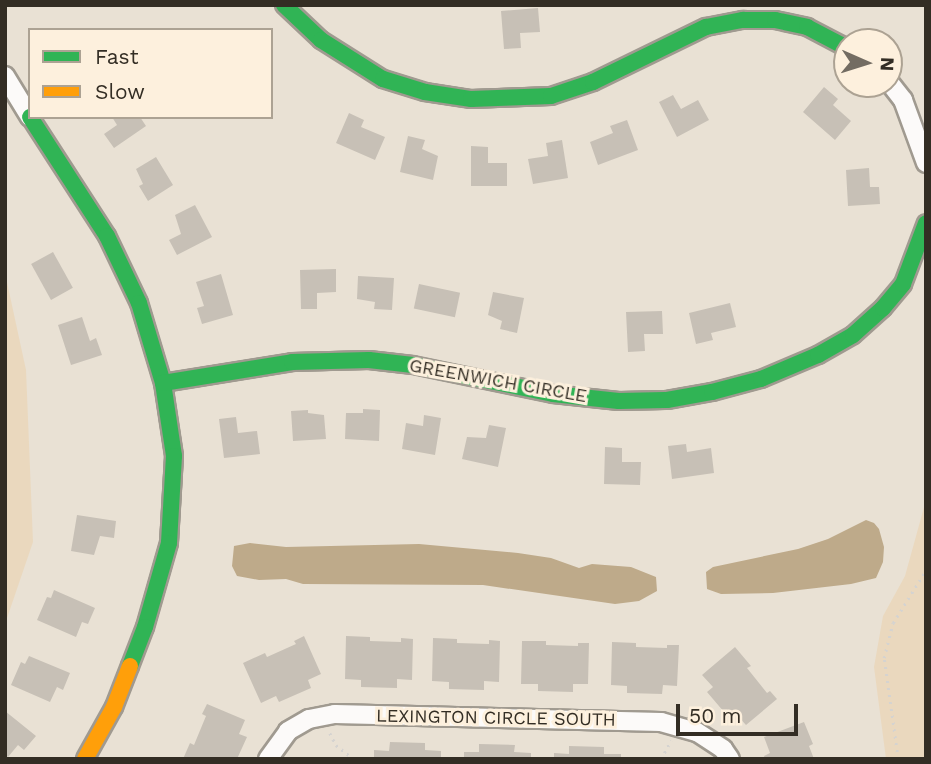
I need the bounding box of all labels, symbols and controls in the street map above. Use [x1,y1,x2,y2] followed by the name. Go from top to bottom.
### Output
[28,28,273,119] legend
[833,28,903,98] north arrow
[95,44,139,69] text: Fast
[876,56,899,72] text: N
[95,79,145,104] text: Slow
[408,355,588,407] street label: GREENWICH CIRCLE
[679,690,802,734] scale bar
[689,703,741,728] text: 50 m
[376,705,616,731] street label: LEXINGTON CIRCLE SOUTH

